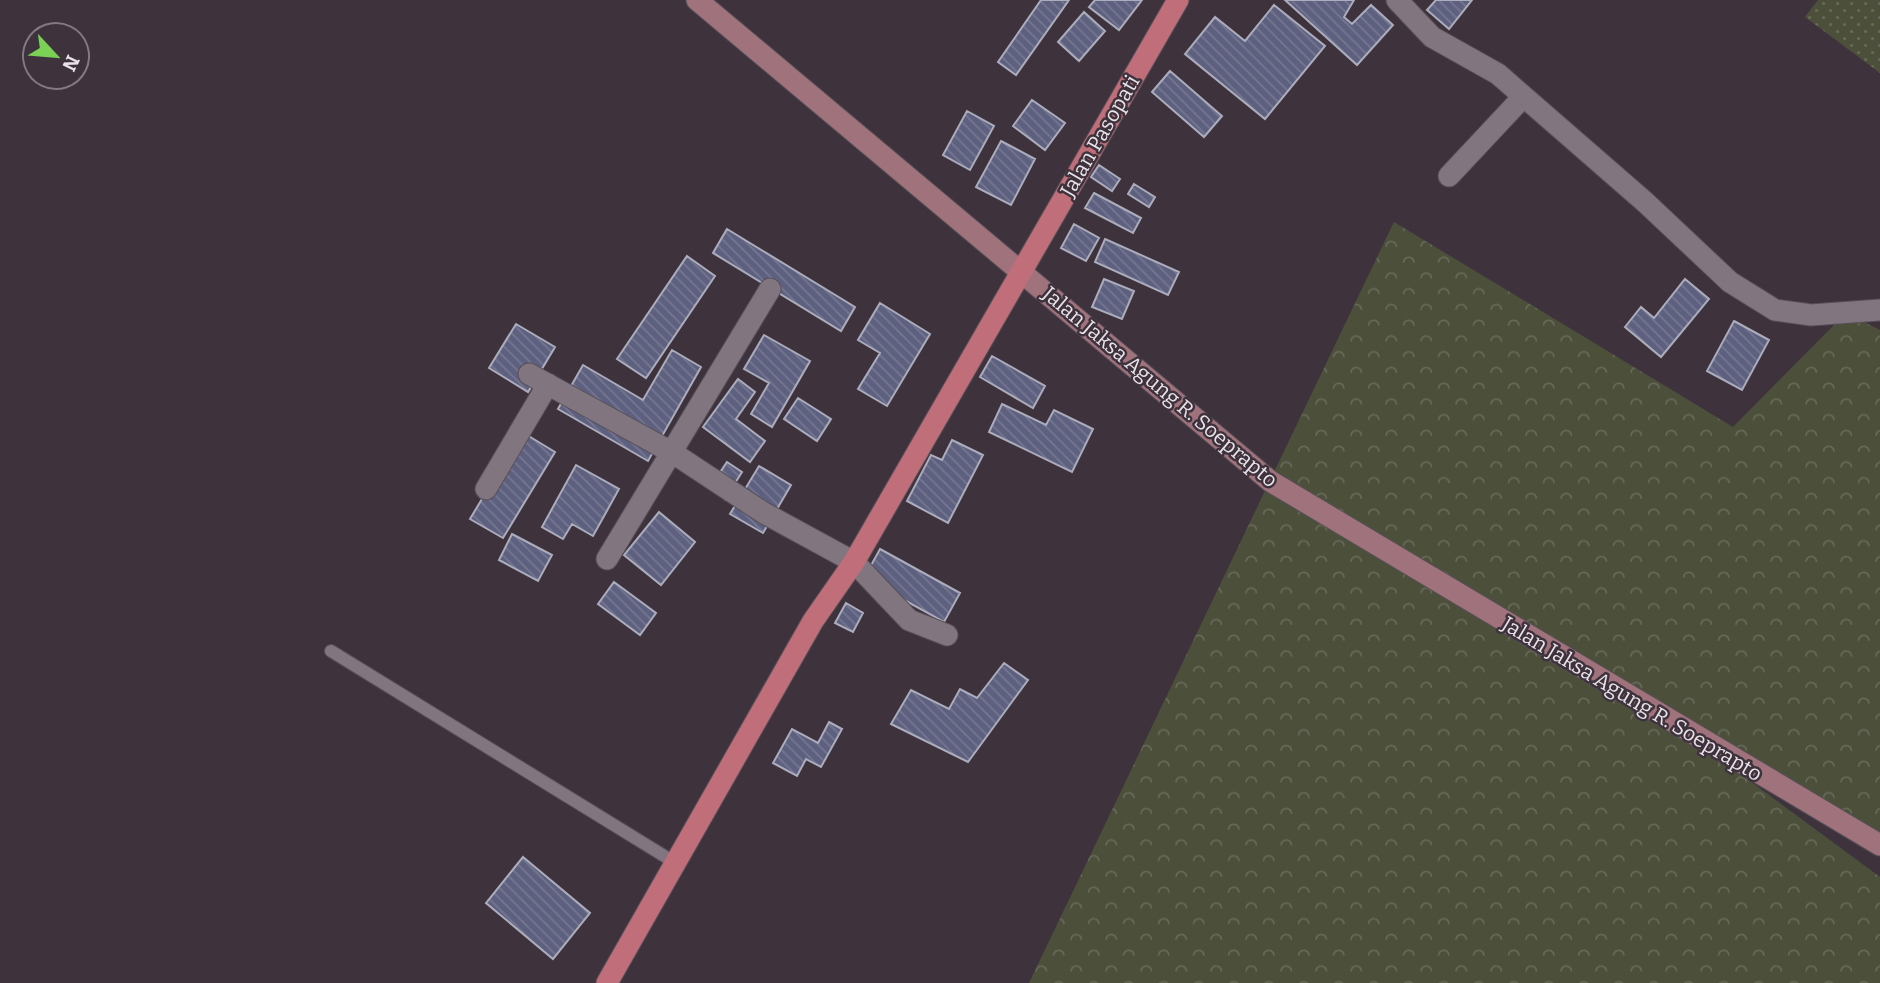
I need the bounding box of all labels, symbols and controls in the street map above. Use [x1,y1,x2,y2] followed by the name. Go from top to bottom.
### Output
[21,21,91,91] north arrow
[57,52,84,75] text: N
[1054,71,1145,202] street label: Jalan Pasopati
[1036,280,1283,493] street label: Jalan Jaksa Agung R. Soeprapto
[1496,610,1767,787] street label: Jalan Jaksa Agung R. Soeprapto

